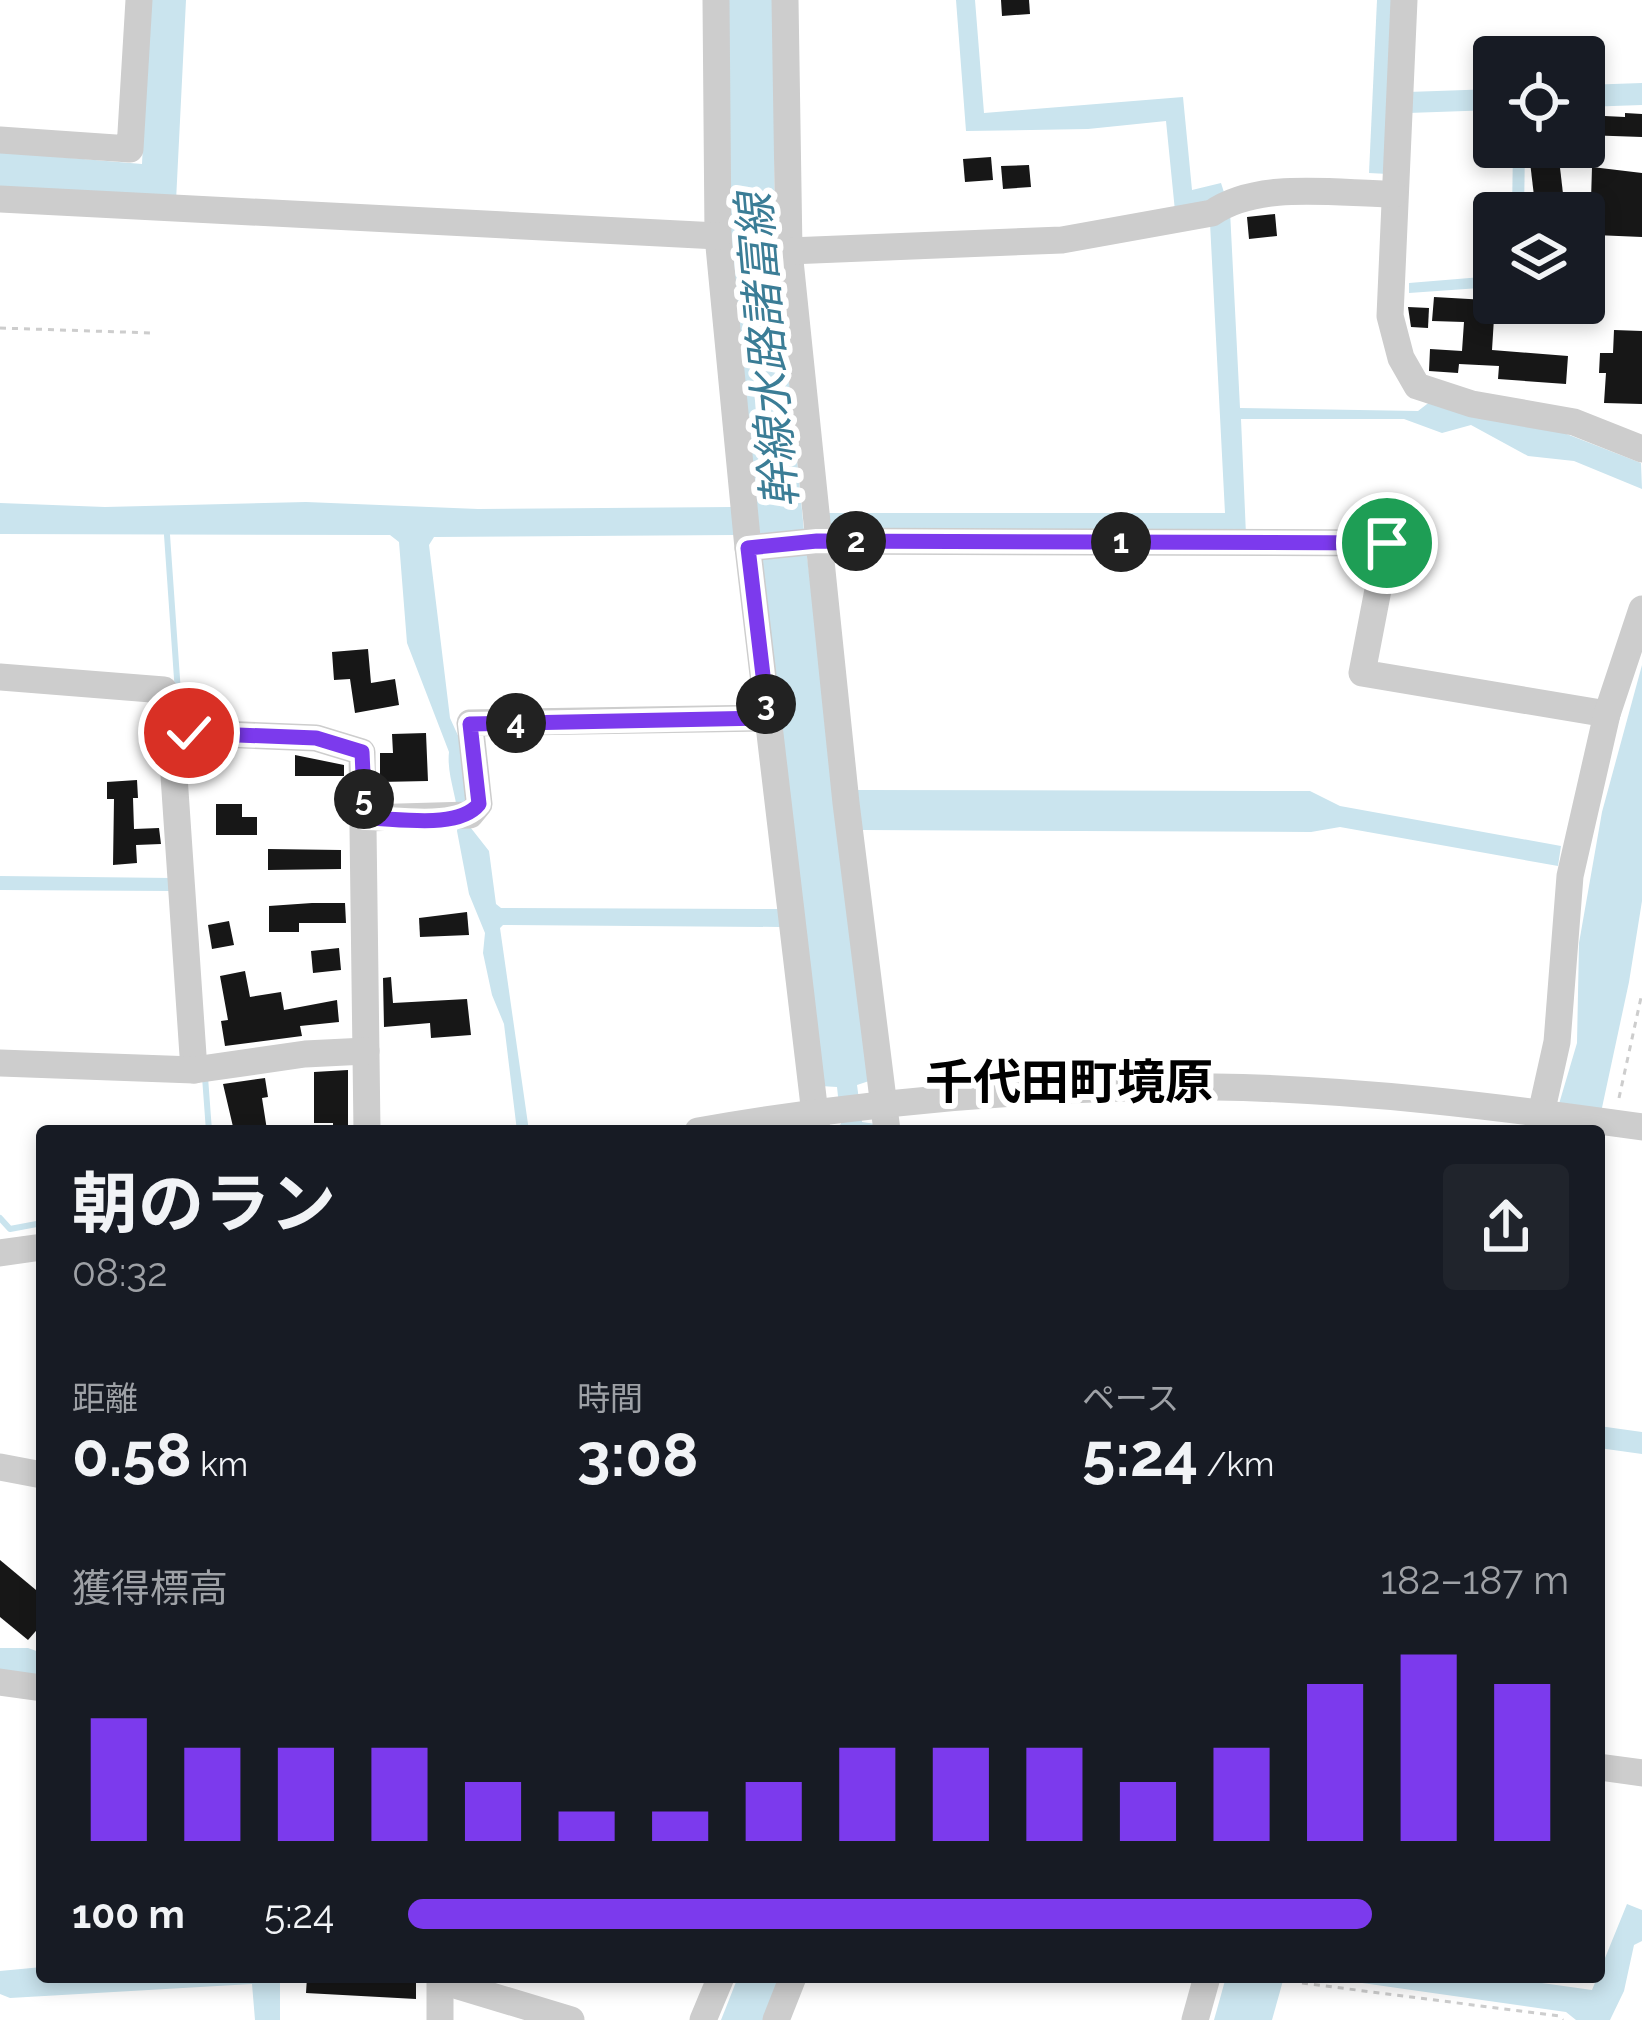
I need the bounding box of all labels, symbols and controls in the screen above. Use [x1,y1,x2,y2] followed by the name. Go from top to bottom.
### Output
[1473,36,1605,324] map controls
[1473,36,1605,168] button: locate
[727,187,808,510] water label: 幹線水路諸富線
[1473,192,1605,324] button: layers
[1336,492,1438,594] pin
[1354,510,1420,576] icon: arrive
[826,511,886,571] pin: 2
[1091,512,1151,572] pin: 1
[847,521,865,560] text: 2
[1113,522,1129,561] text: 1
[736,674,796,734] pin: 3
[138,682,240,784] pin
[757,684,775,723] text: 3
[486,693,546,753] pin: 4
[156,700,222,766] icon: check
[507,703,525,742] text: 4
[334,769,394,829] pin: 5
[355,779,373,818] text: 5
[925,1054,1213,1110] district label: 千代田町境原
[1443,1164,1569,1290] button: share
[72,1165,336,1242] text: 朝のラン
[72,1249,167,1295] text: 08:32
[72,1379,138,1418] text: 距離
[577,1379,643,1418] text: 時間
[1082,1379,1179,1418] text: ペース
[72,1420,192,1490] text: 0.58
[577,1420,698,1490] text: 3:08
[1082,1420,1198,1490] text: 5:24
[192,1445,248,1484] text: km
[1198,1445,1274,1484] text: /km
[1380,1557,1569,1603] text: 182–187 m
[72,1565,228,1611] text: 獲得標高
[72,1891,185,1937] text: 100 m
[264,1891,334,1937] text: 5:24

